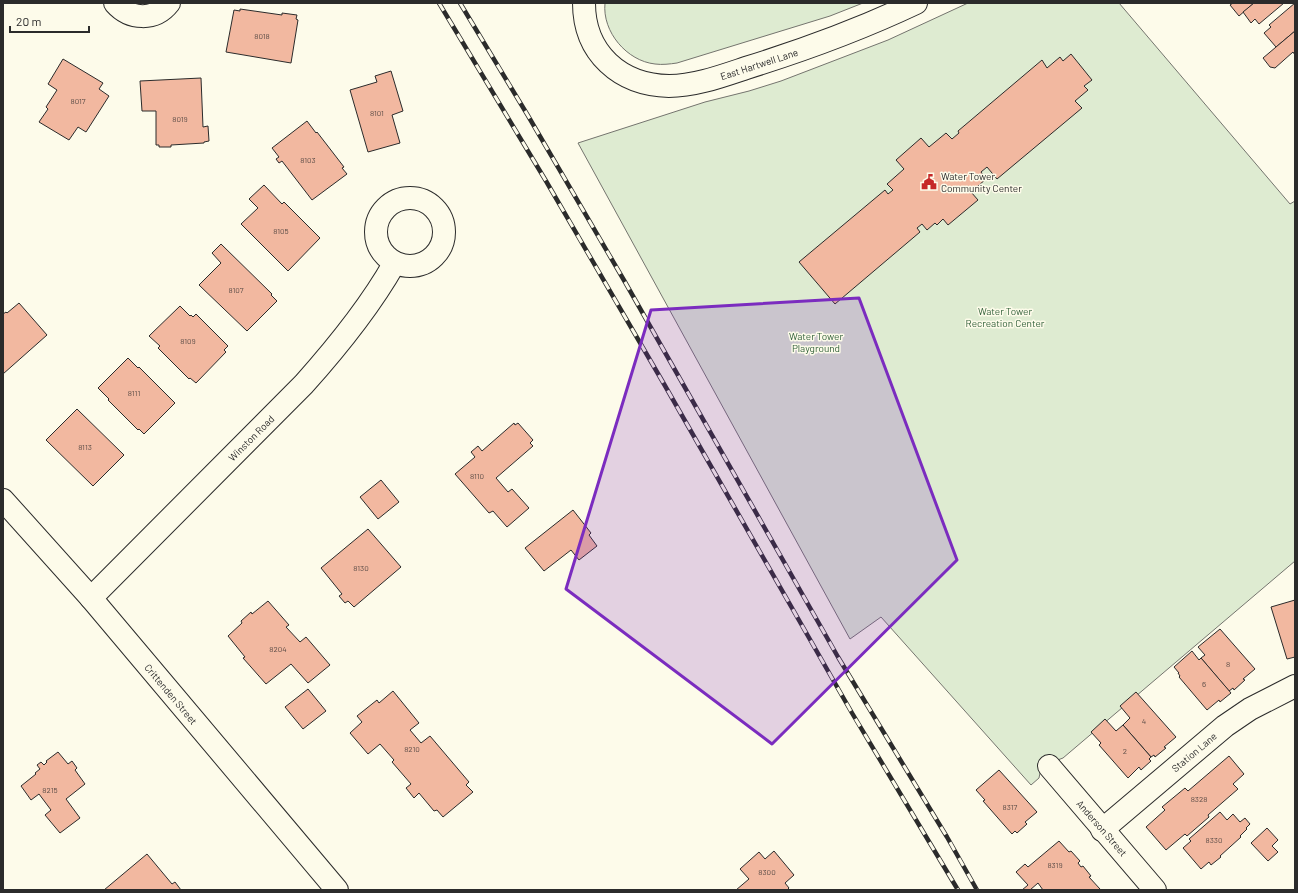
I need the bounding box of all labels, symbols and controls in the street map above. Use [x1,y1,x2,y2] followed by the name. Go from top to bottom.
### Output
[10,8,89,34] scale bar
[16,14,42,28] text: 20 m
[254,31,270,41] house number: 8018
[719,46,799,82] street label: East Hartwell Lane
[70,96,86,106] house number: 8017
[370,108,384,118] house number: 8101
[172,114,188,124] house number: 8019
[300,155,316,165] house number: 8103
[941,170,1022,194] place label: Water Tower Community Center
[920,173,938,191] public building icon: Water Tower Community Center
[273,226,289,236] house number: 8105
[228,285,244,295] house number: 8107
[966,305,1045,329] park label: Water Tower Recreation Center
[789,330,843,354] park label: Water Tower Playground
[180,336,196,346] house number: 8109
[128,388,140,398] house number: 8111
[226,413,276,463] street label: Winston Road
[78,442,92,452] house number: 8113
[470,471,484,481] house number: 8110
[353,563,369,573] house number: 8130
[269,644,287,654] house number: 8204
[1226,659,1230,669] house number: 8
[142,661,200,727] street label: Crittenden Street
[1202,679,1206,689] house number: 6
[1142,716,1146,726] house number: 4
[1169,730,1219,774] street label: Station Lane
[404,744,420,754] house number: 8210
[1123,746,1127,756] house number: 2
[42,785,58,795] house number: 8215
[1191,794,1207,804] house number: 8328
[1074,797,1130,859] street label: Anderson Street
[1003,802,1018,812] house number: 8317
[1206,835,1222,845] house number: 8330
[1047,860,1063,870] house number: 8319
[758,867,776,877] house number: 8300

